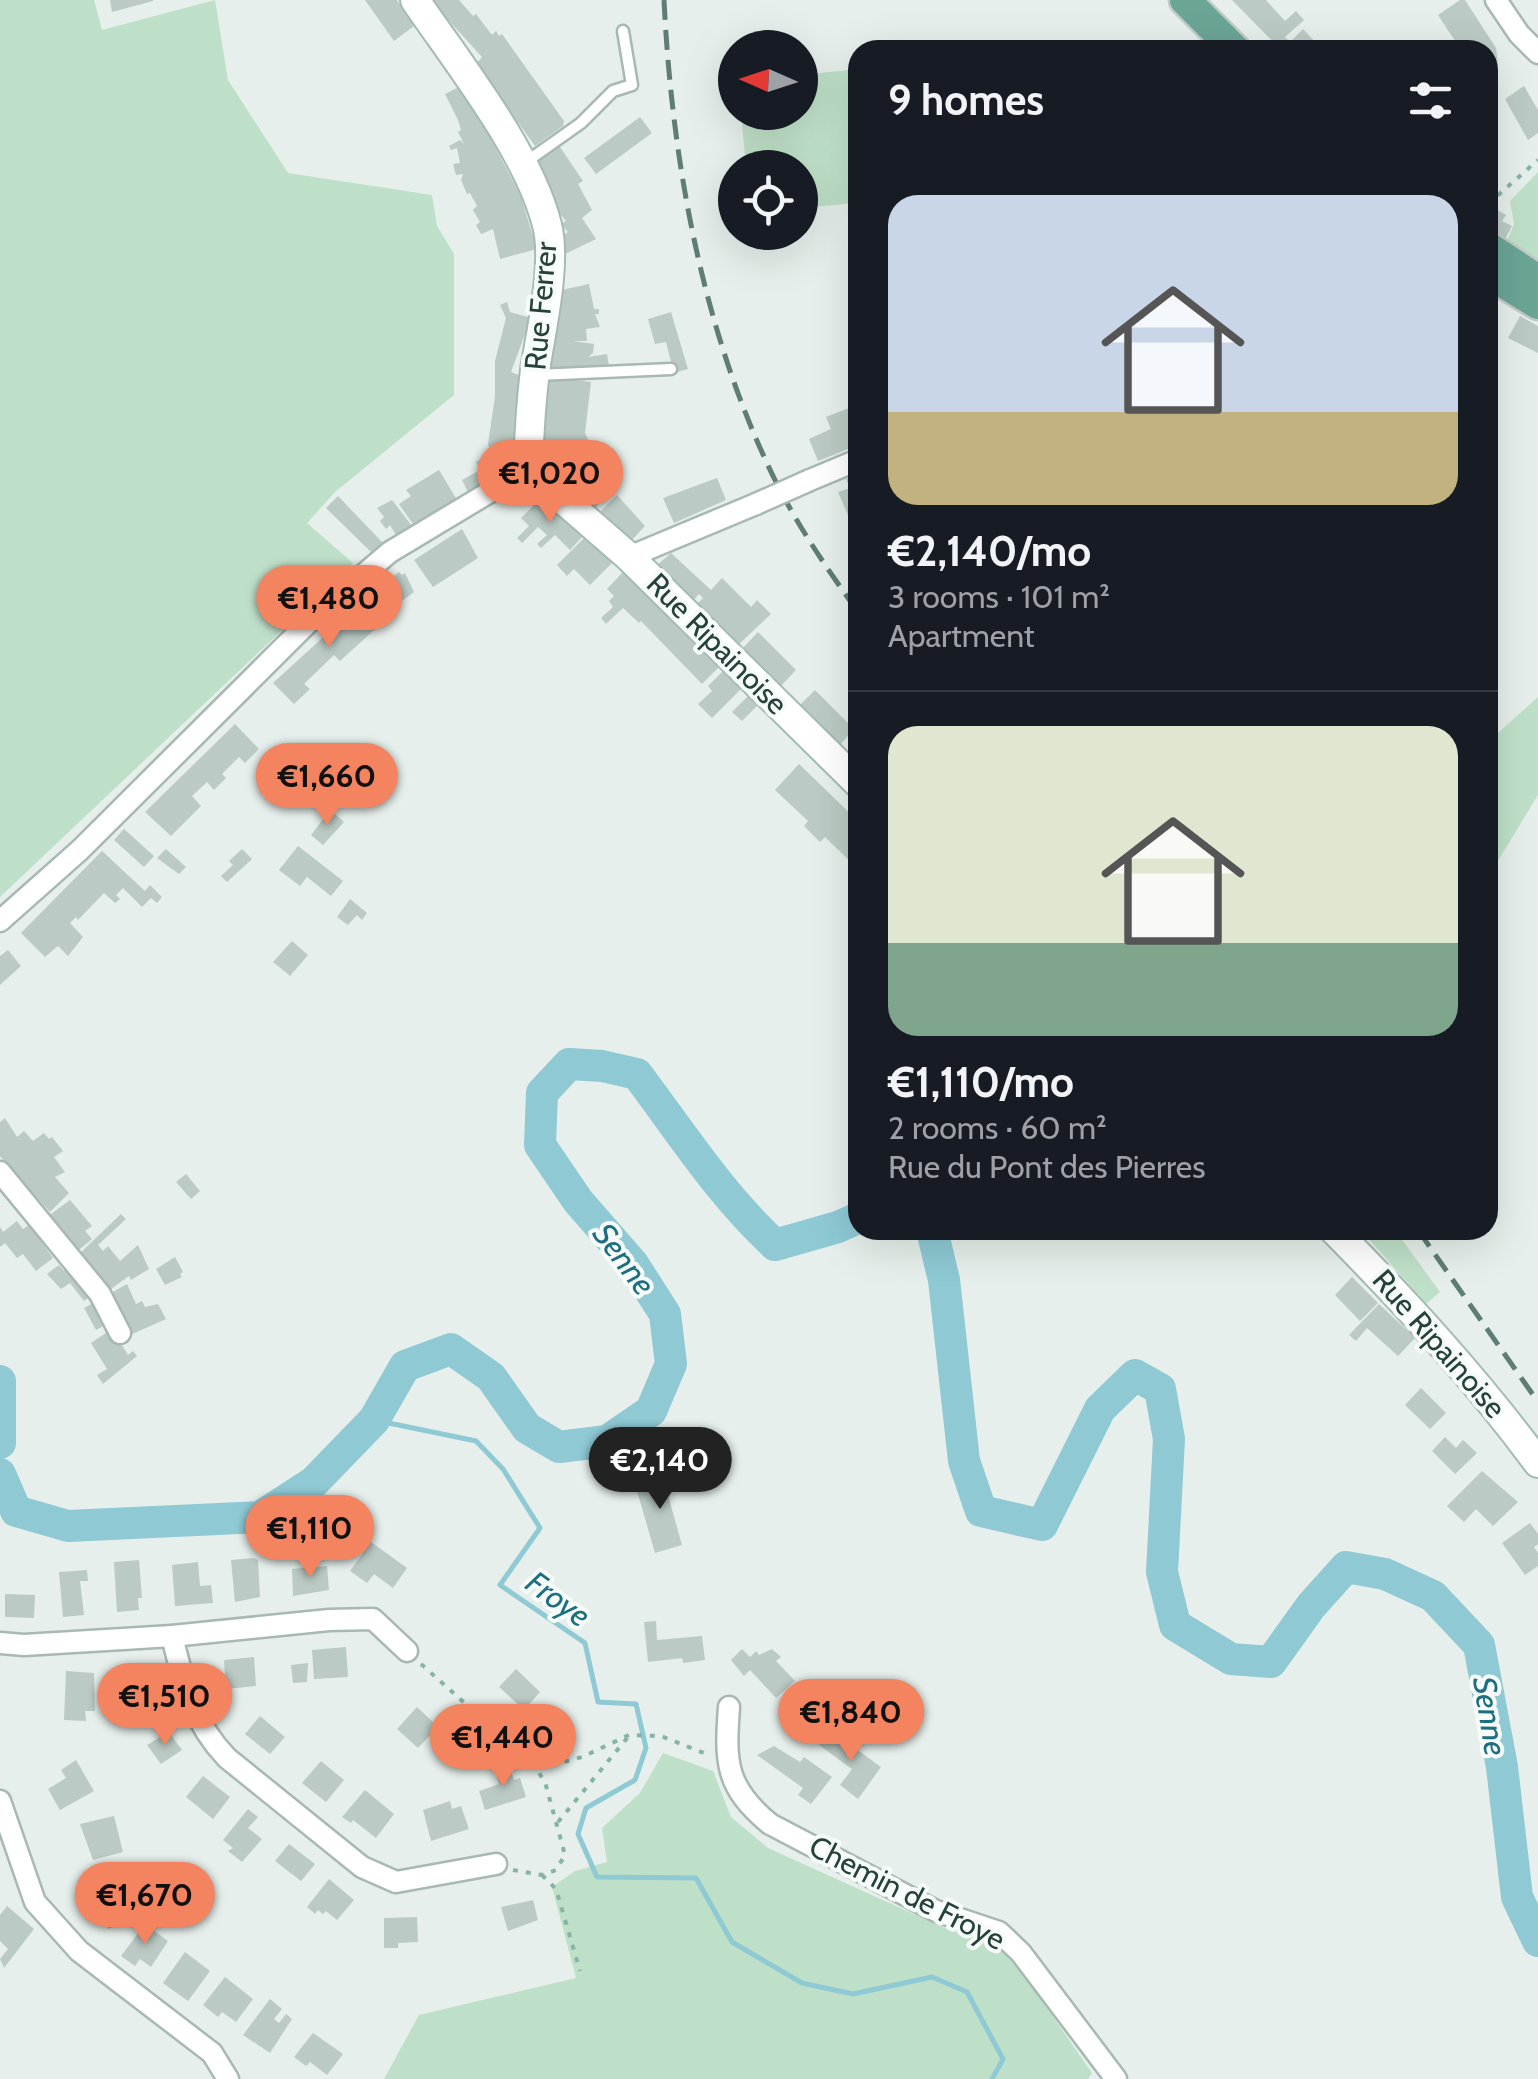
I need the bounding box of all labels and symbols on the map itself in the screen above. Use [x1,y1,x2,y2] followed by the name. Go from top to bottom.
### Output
[718,30,818,130] north arrow
[516,240,565,372] street label: Rue Ferrer
[469,440,631,525] pin: €1,020
[248,565,410,650] pin: €1,480
[639,565,796,722] street label: Rue Ripainoise
[246,743,408,828] pin: €1,660
[585,1215,664,1302] water label: Senne
[1365,1262,1514,1426] street label: Rue Ripainoise
[579,1427,741,1512] pin: €2,140
[229,1495,391,1580] pin: €1,110
[519,1562,598,1635] water label: Froye
[84,1663,246,1748] pin: €1,510
[1465,1674,1516,1758] water label: Senne
[770,1679,932,1764] pin: €1,840
[422,1704,584,1789] pin: €1,440
[803,1827,1011,1958] street label: Chemin de Froye
[64,1862,226,1947] pin: €1,670

